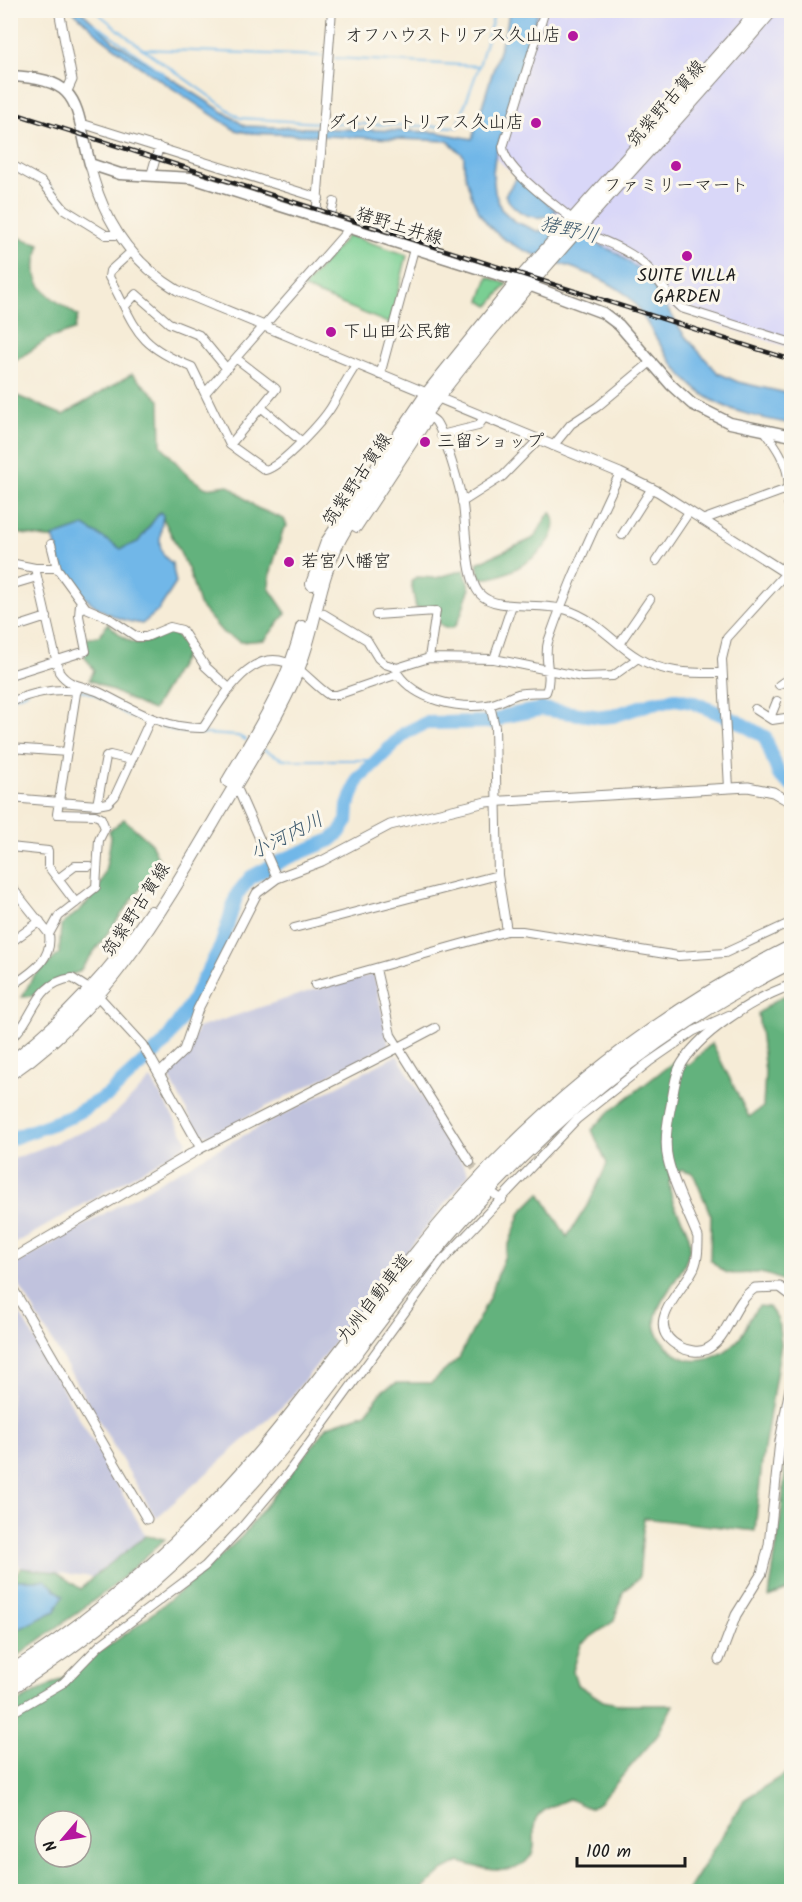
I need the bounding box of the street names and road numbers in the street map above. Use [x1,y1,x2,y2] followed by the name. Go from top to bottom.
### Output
[621,54,713,154] street label: 筑紫野古賀線
[352,200,446,254] street label: 猪野土井線
[316,427,400,533] street label: 筑紫野古賀線
[95,857,179,963] street label: 筑紫野古賀線
[330,1248,420,1350] street label: 九州自動車道

